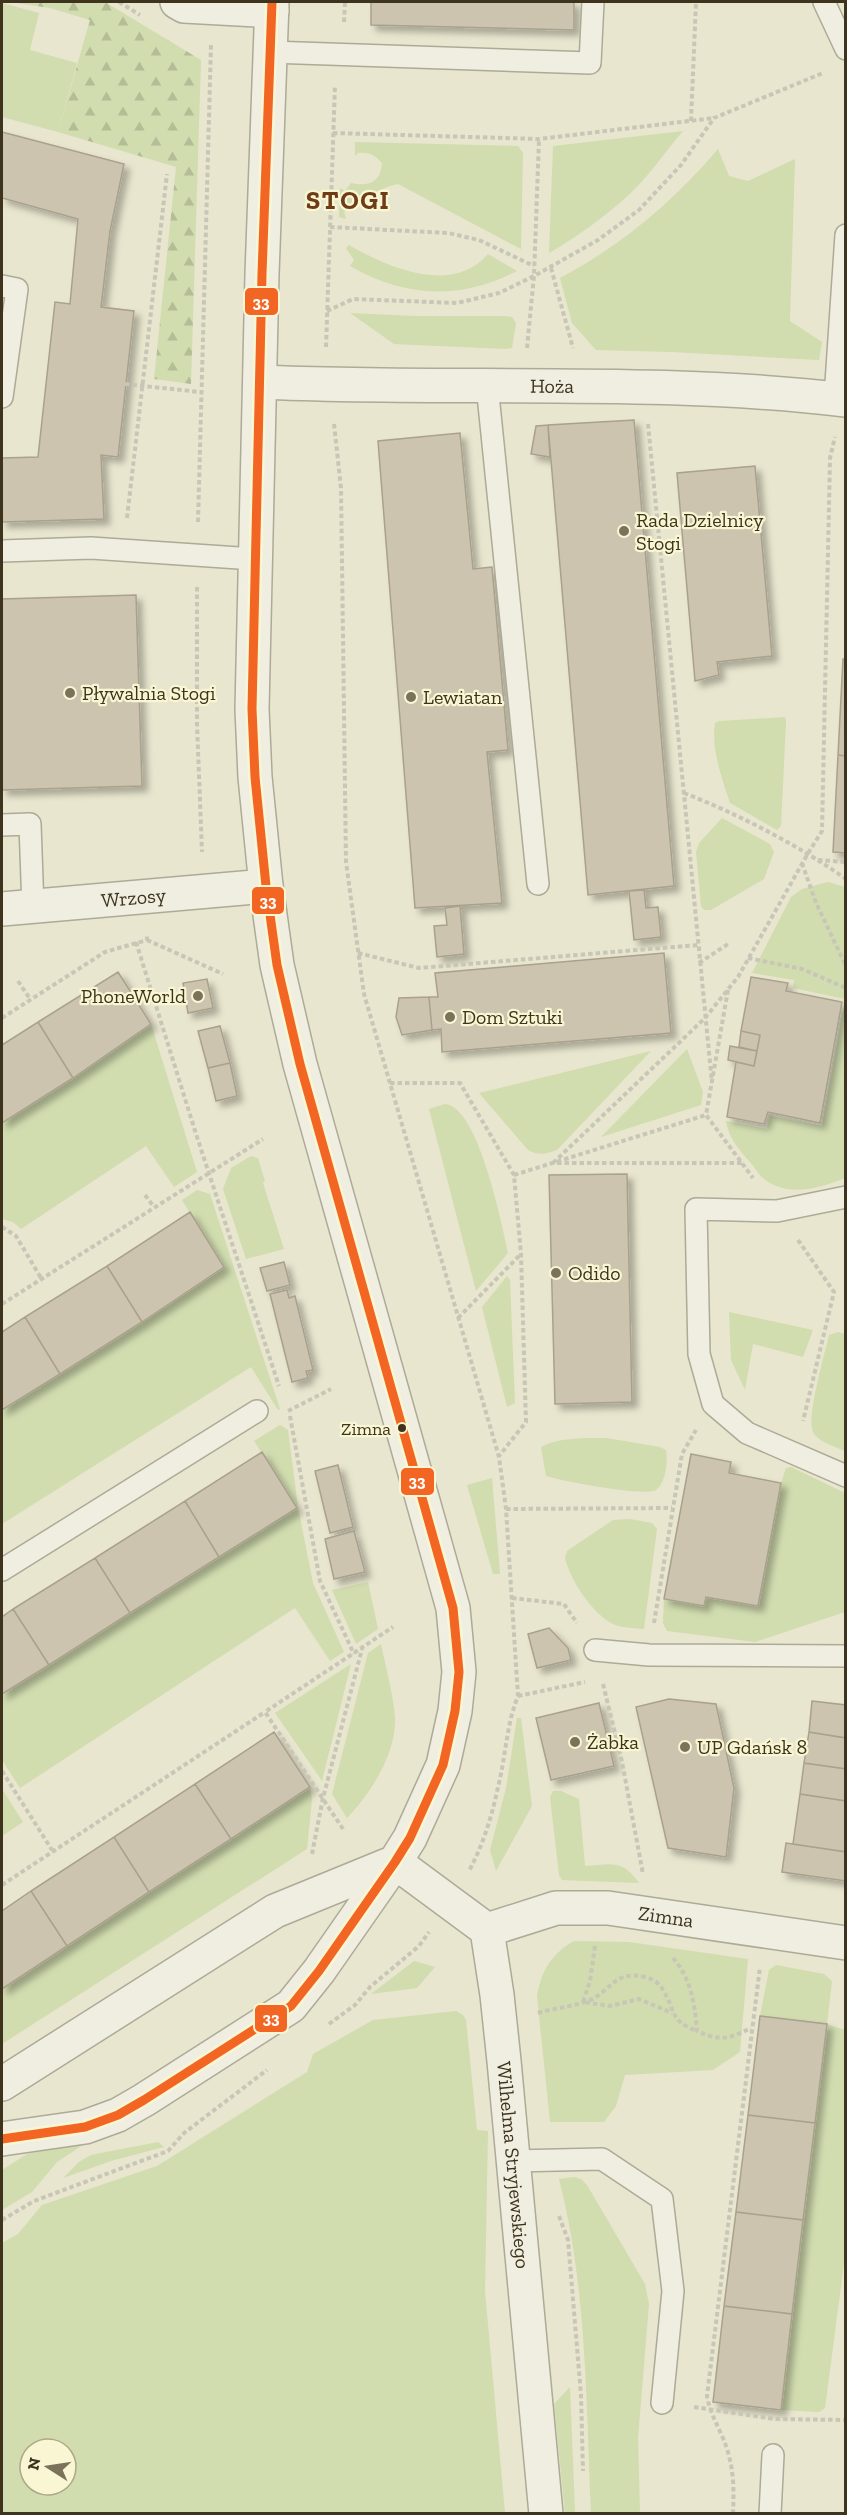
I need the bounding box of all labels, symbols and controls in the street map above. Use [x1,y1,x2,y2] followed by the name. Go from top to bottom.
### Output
[306,184,390,216] district label: STOGI
[244,287,279,316] line badge: 33
[252,293,270,312] text: 33
[530,374,574,398] street label: Hoża
[636,508,764,555] place label: Rada Dzielnicy Stogi
[617,524,631,538] marker: Rada Dzielnicy Stogi
[82,681,216,705] place label: Pływalnia Stogi
[423,685,503,709] place label: Lewiatan
[63,686,77,700] marker: Pływalnia Stogi
[404,690,418,704] marker: Lewiatan
[100,883,168,912] street label: Wrzosy
[251,886,285,915] line badge: 33
[259,892,277,911] text: 33
[81,984,186,1008] place label: PhoneWorld
[191,989,205,1003] marker: PhoneWorld
[462,1005,563,1029] place label: Dom Sztuki
[443,1010,457,1024] marker: Dom Sztuki
[568,1261,620,1285] place label: Odido
[549,1266,563,1280] marker: Odido
[341,1418,391,1440] place label: Zimna
[396,1422,408,1434] marker: Zimna
[400,1467,435,1496] line badge: 33
[408,1472,426,1491] text: 33
[587,1730,639,1754] place label: Żabka
[568,1735,582,1749] marker: Żabka
[697,1735,807,1759] place label: UP Gdańsk 8
[678,1740,692,1754] marker: UP Gdańsk 8
[637,1901,696,1932] street label: Zimna
[254,2004,288,2033] line badge: 33
[262,2009,280,2028] text: 33
[492,2060,535,2270] street label: Wilhelma Stryjewskiego
[18,2437,78,2497] north arrow
[23,2456,44,2472] text: N

